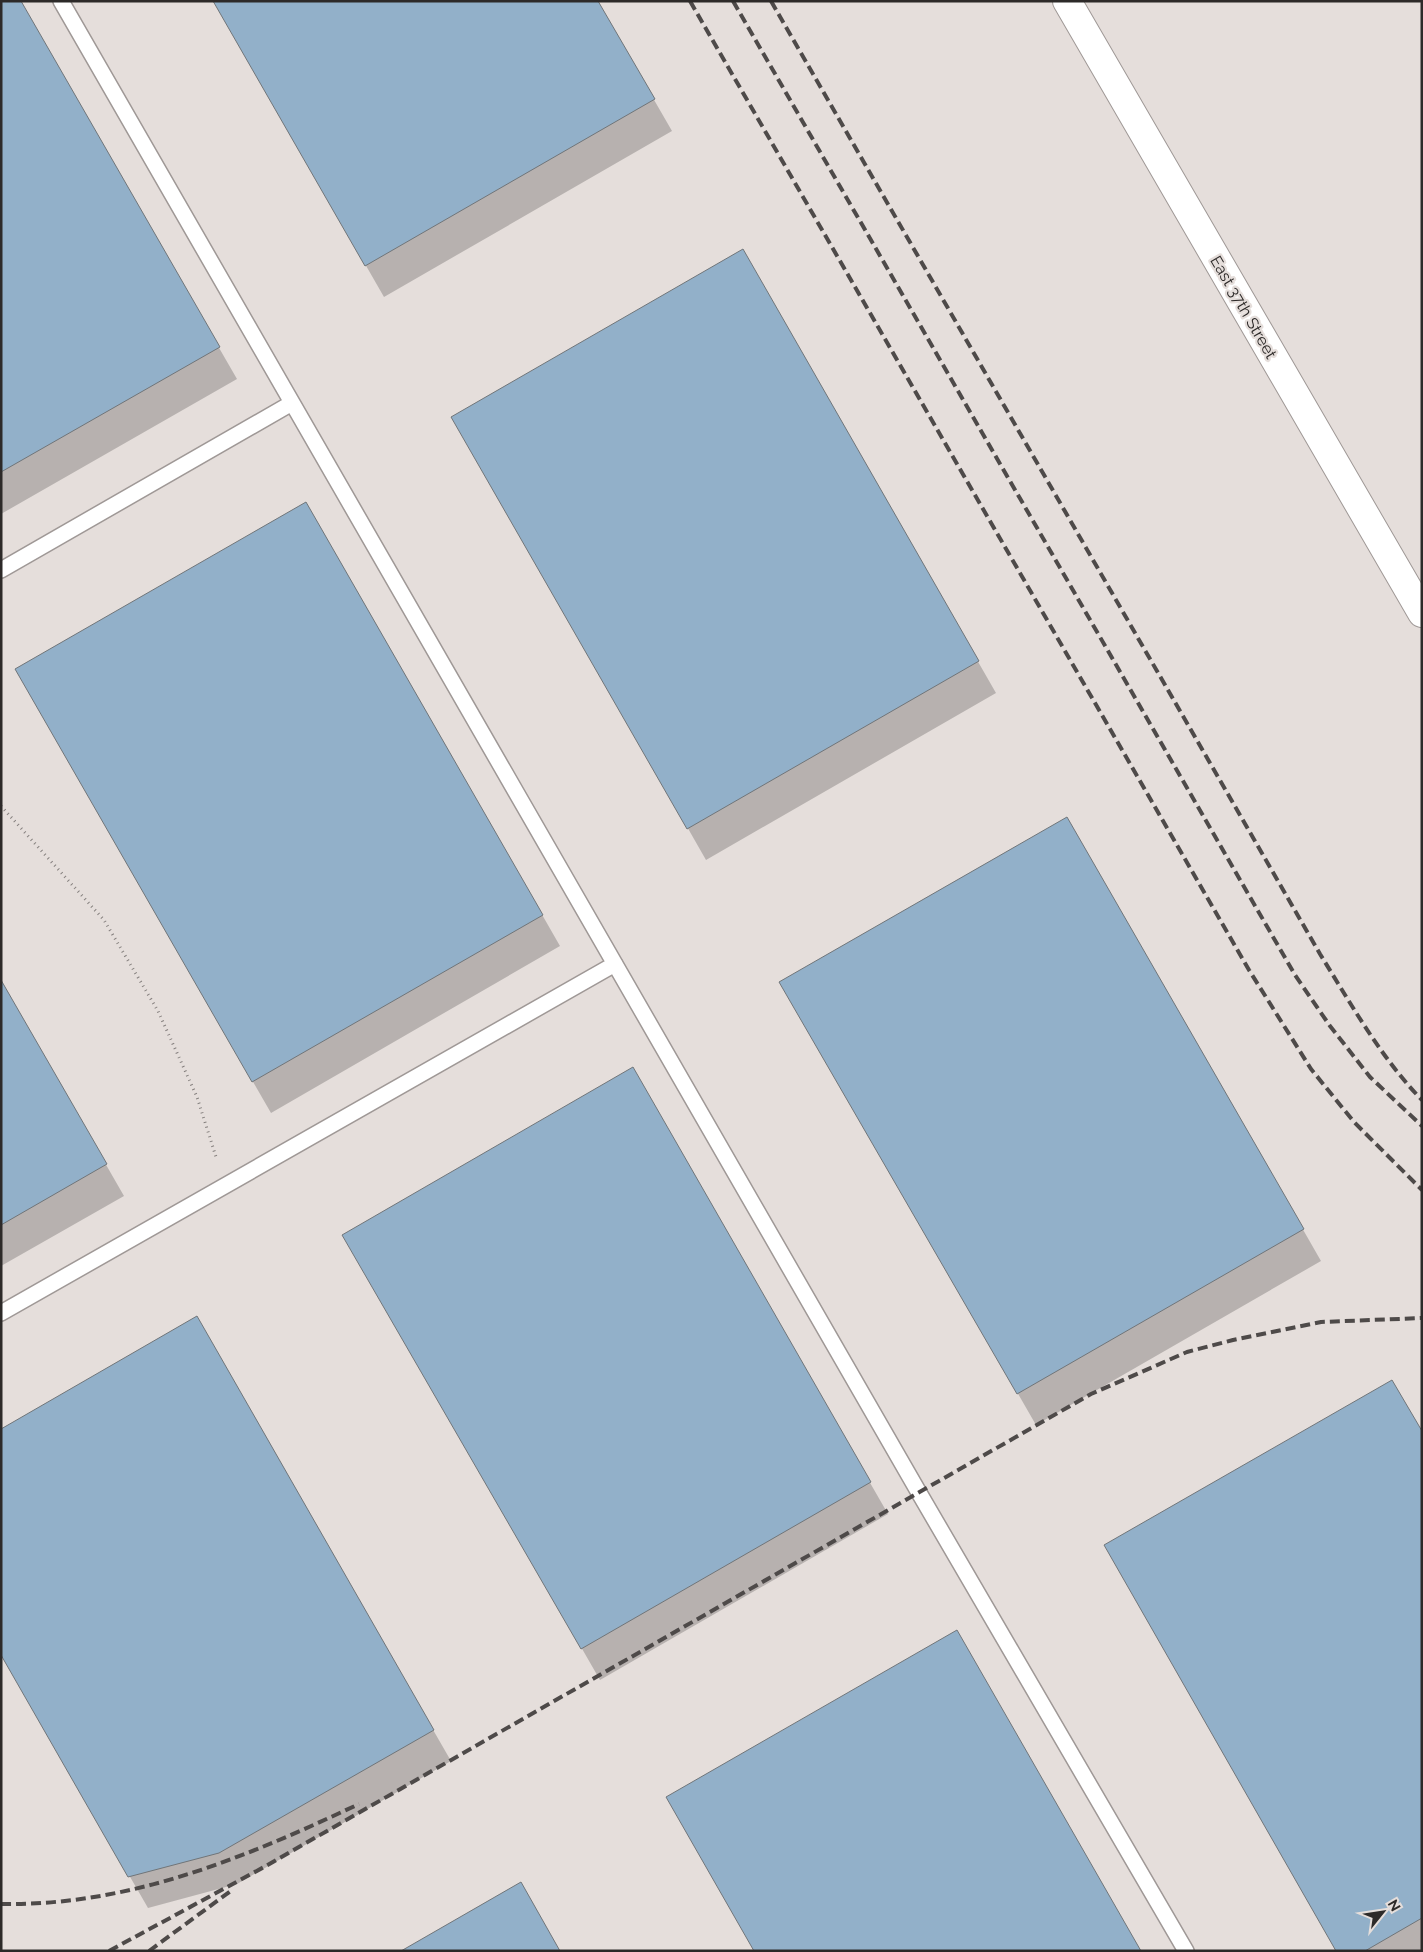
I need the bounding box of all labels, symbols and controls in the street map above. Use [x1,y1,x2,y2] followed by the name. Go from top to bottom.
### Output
[1206,252,1281,363] street label: East 37th Street
[1358,1887,1408,1937] north arrow
[1385,1897,1404,1914] text: N

